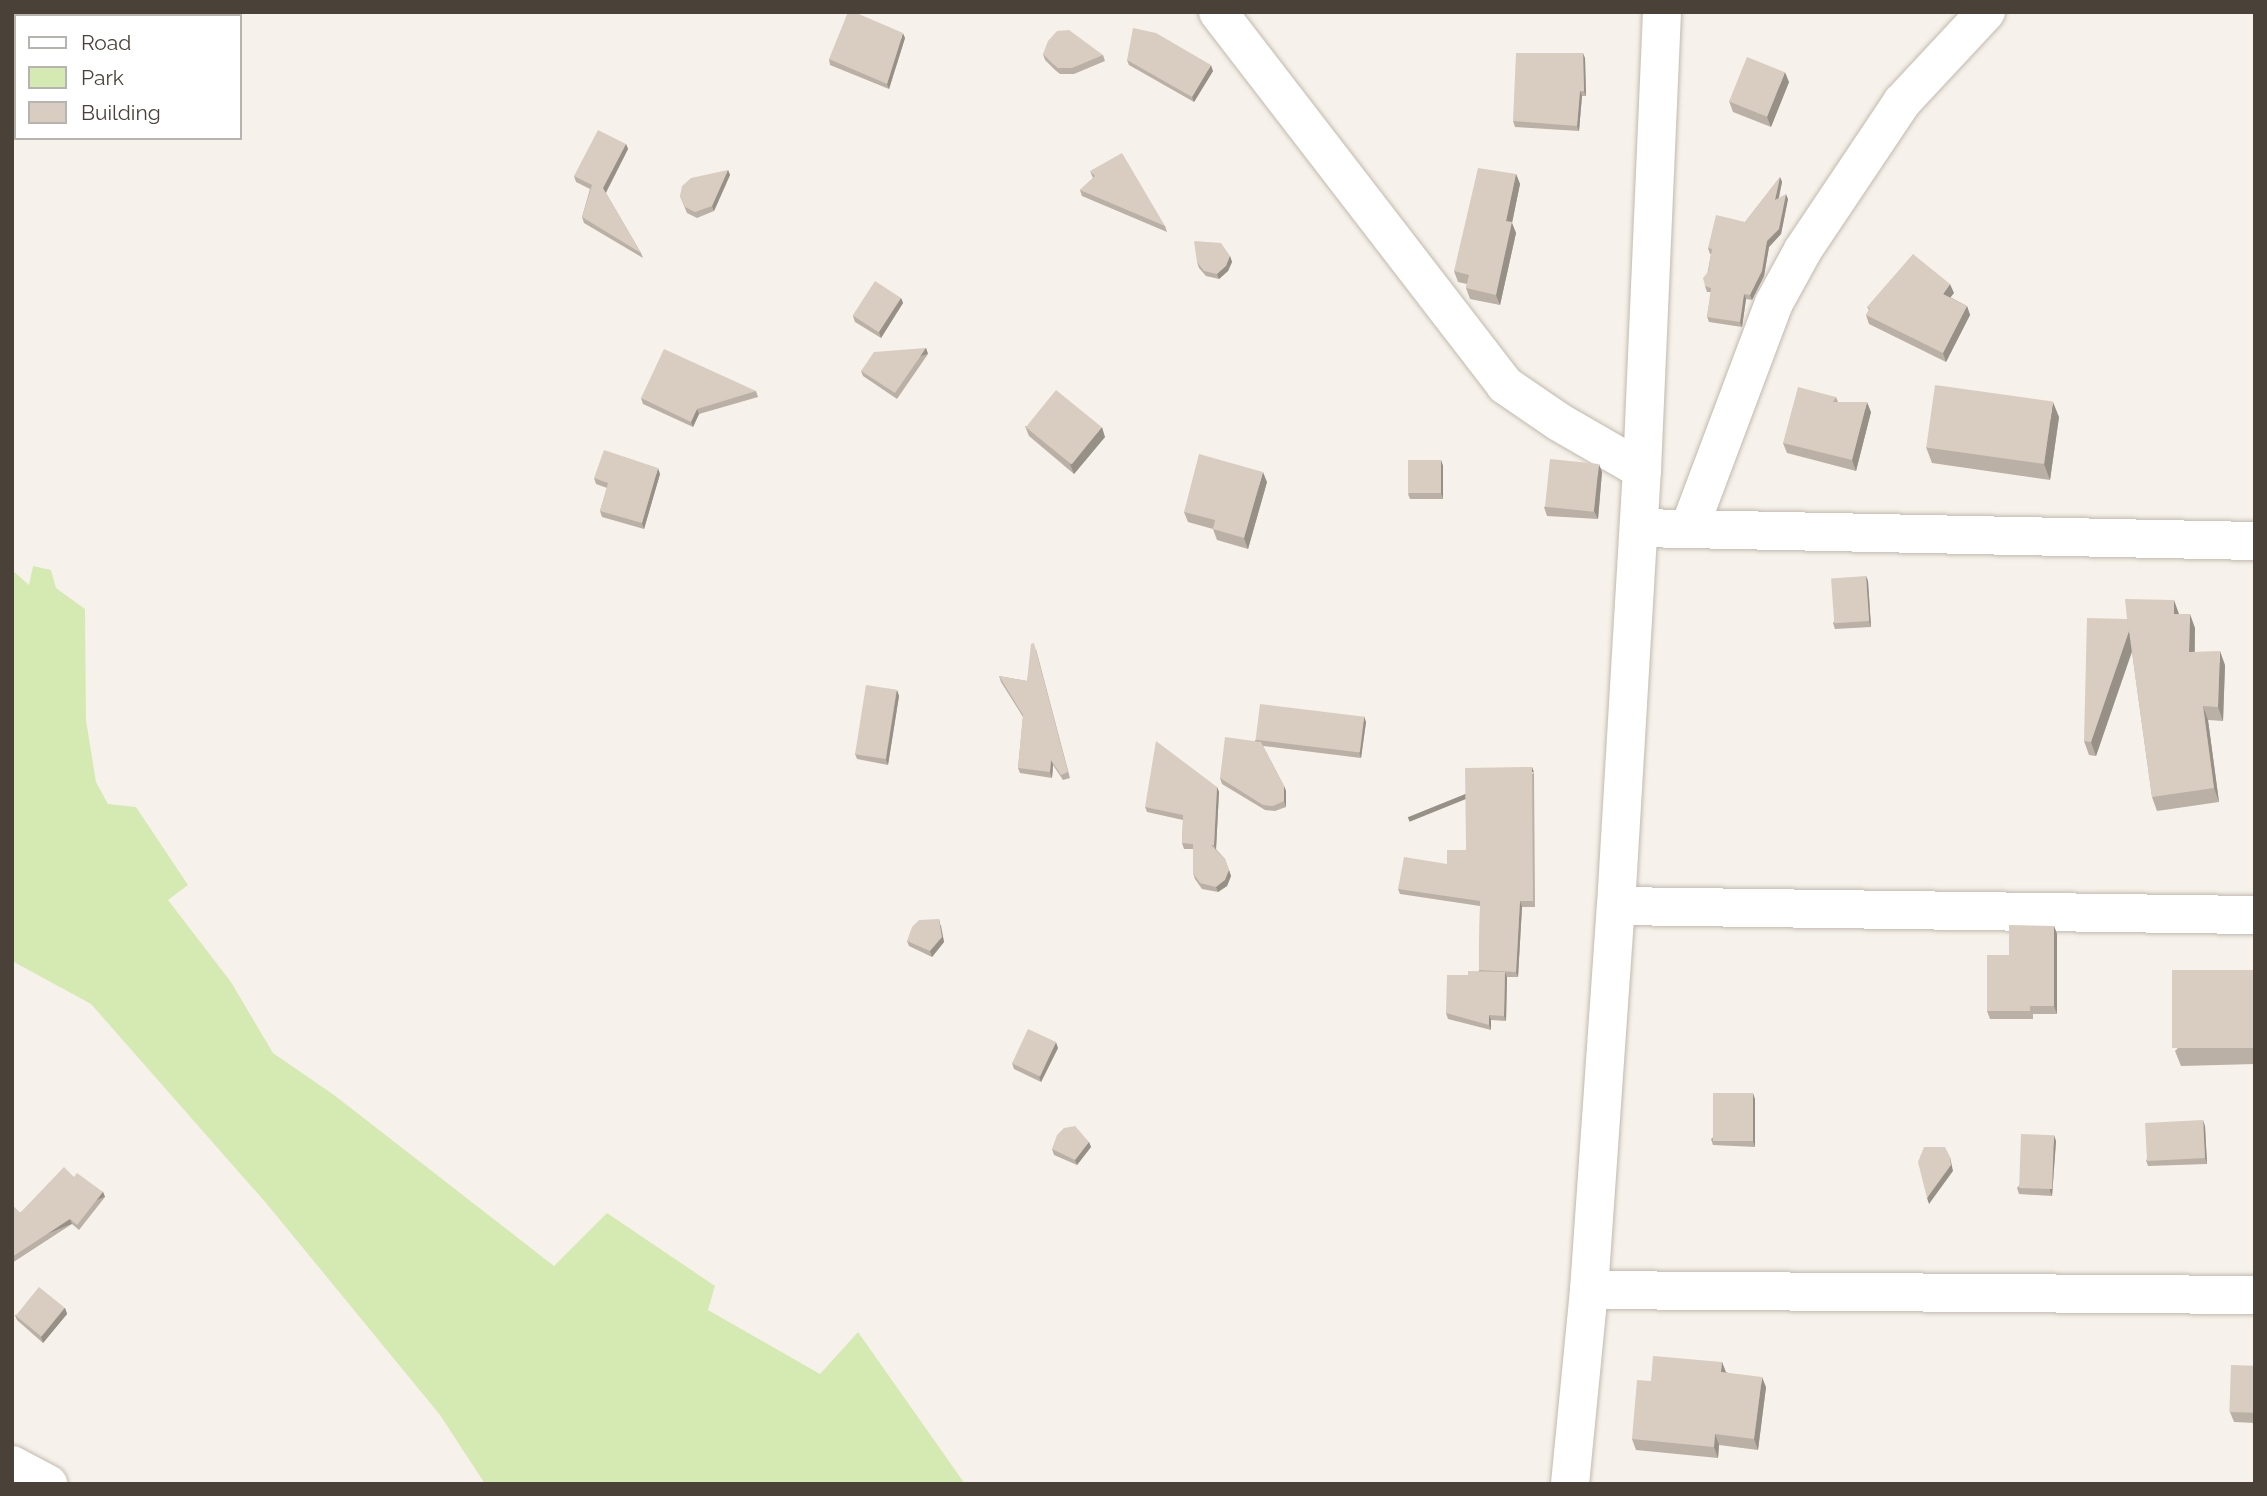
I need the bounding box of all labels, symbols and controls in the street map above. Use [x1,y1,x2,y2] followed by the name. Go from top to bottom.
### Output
[14,14,242,140] legend
[81,30,131,55] text: Road
[81,65,124,90] text: Park
[81,100,161,125] text: Building

